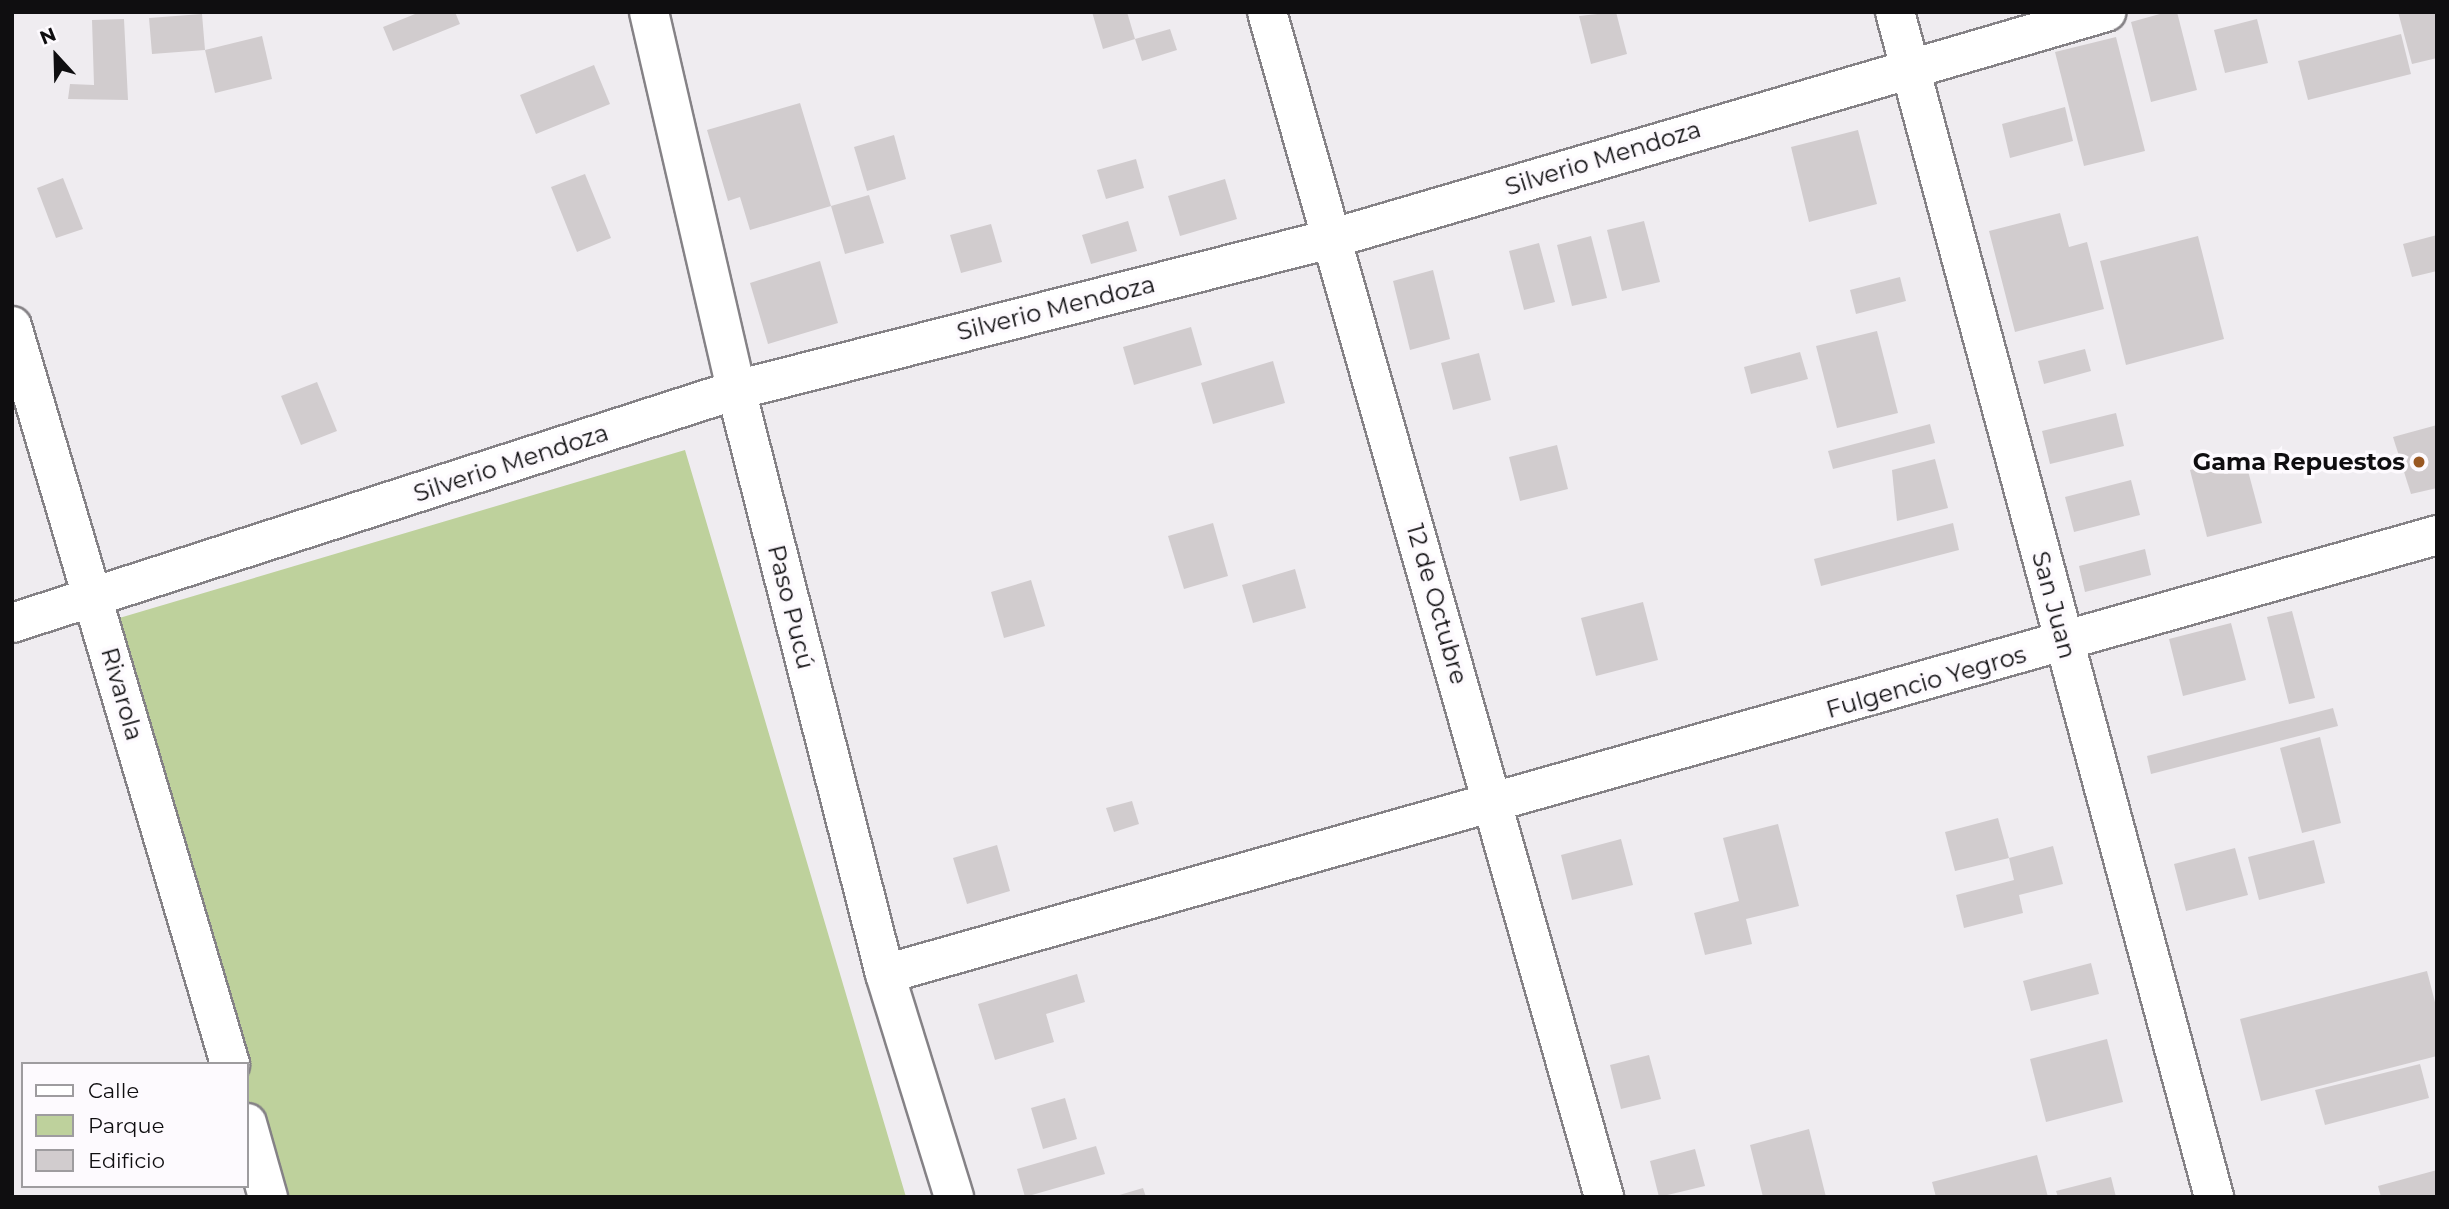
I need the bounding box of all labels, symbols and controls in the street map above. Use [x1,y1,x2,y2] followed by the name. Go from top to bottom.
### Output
[21,21,91,91] north arrow
[37,23,59,50] text: N
[1502,115,1704,201] street label: Silverio Mendoza
[954,269,1158,347] street label: Silverio Mendoza
[410,418,612,508] street label: Silverio Mendoza
[2193,448,2405,476] place label: Gama Repuestos
[2411,454,2427,470] marker: Gama Repuestos
[1400,521,1474,687] street label: 12 de Octubre
[762,542,820,672] street label: Paso Pucú
[2026,548,2082,662] street label: San Juan
[1823,640,2029,724] street label: Fulgencio Yegros
[95,644,149,744] street label: Rivarola
[21,1062,248,1188] legend
[88,1078,139,1103] text: Calle
[88,1113,164,1138] text: Parque
[88,1148,165,1173] text: Edificio

